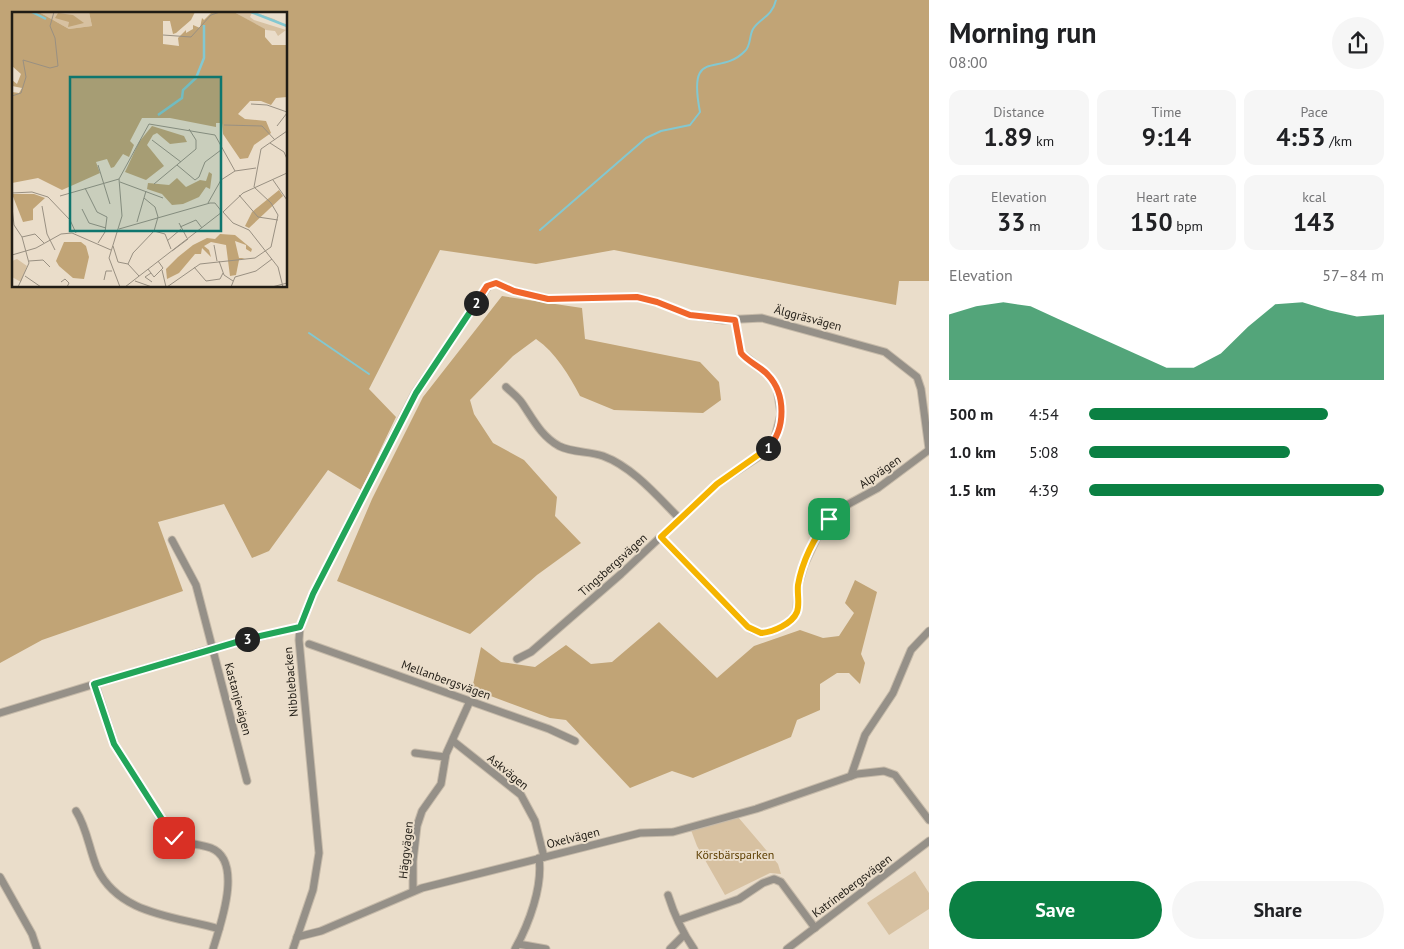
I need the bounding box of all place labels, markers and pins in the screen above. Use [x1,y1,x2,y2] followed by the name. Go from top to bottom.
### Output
[464,290,488,316] pin: 2
[756,436,780,460] pin: 1
[808,498,850,540] pin
[234,626,260,652] pin: 3
[153,817,195,859] pin

